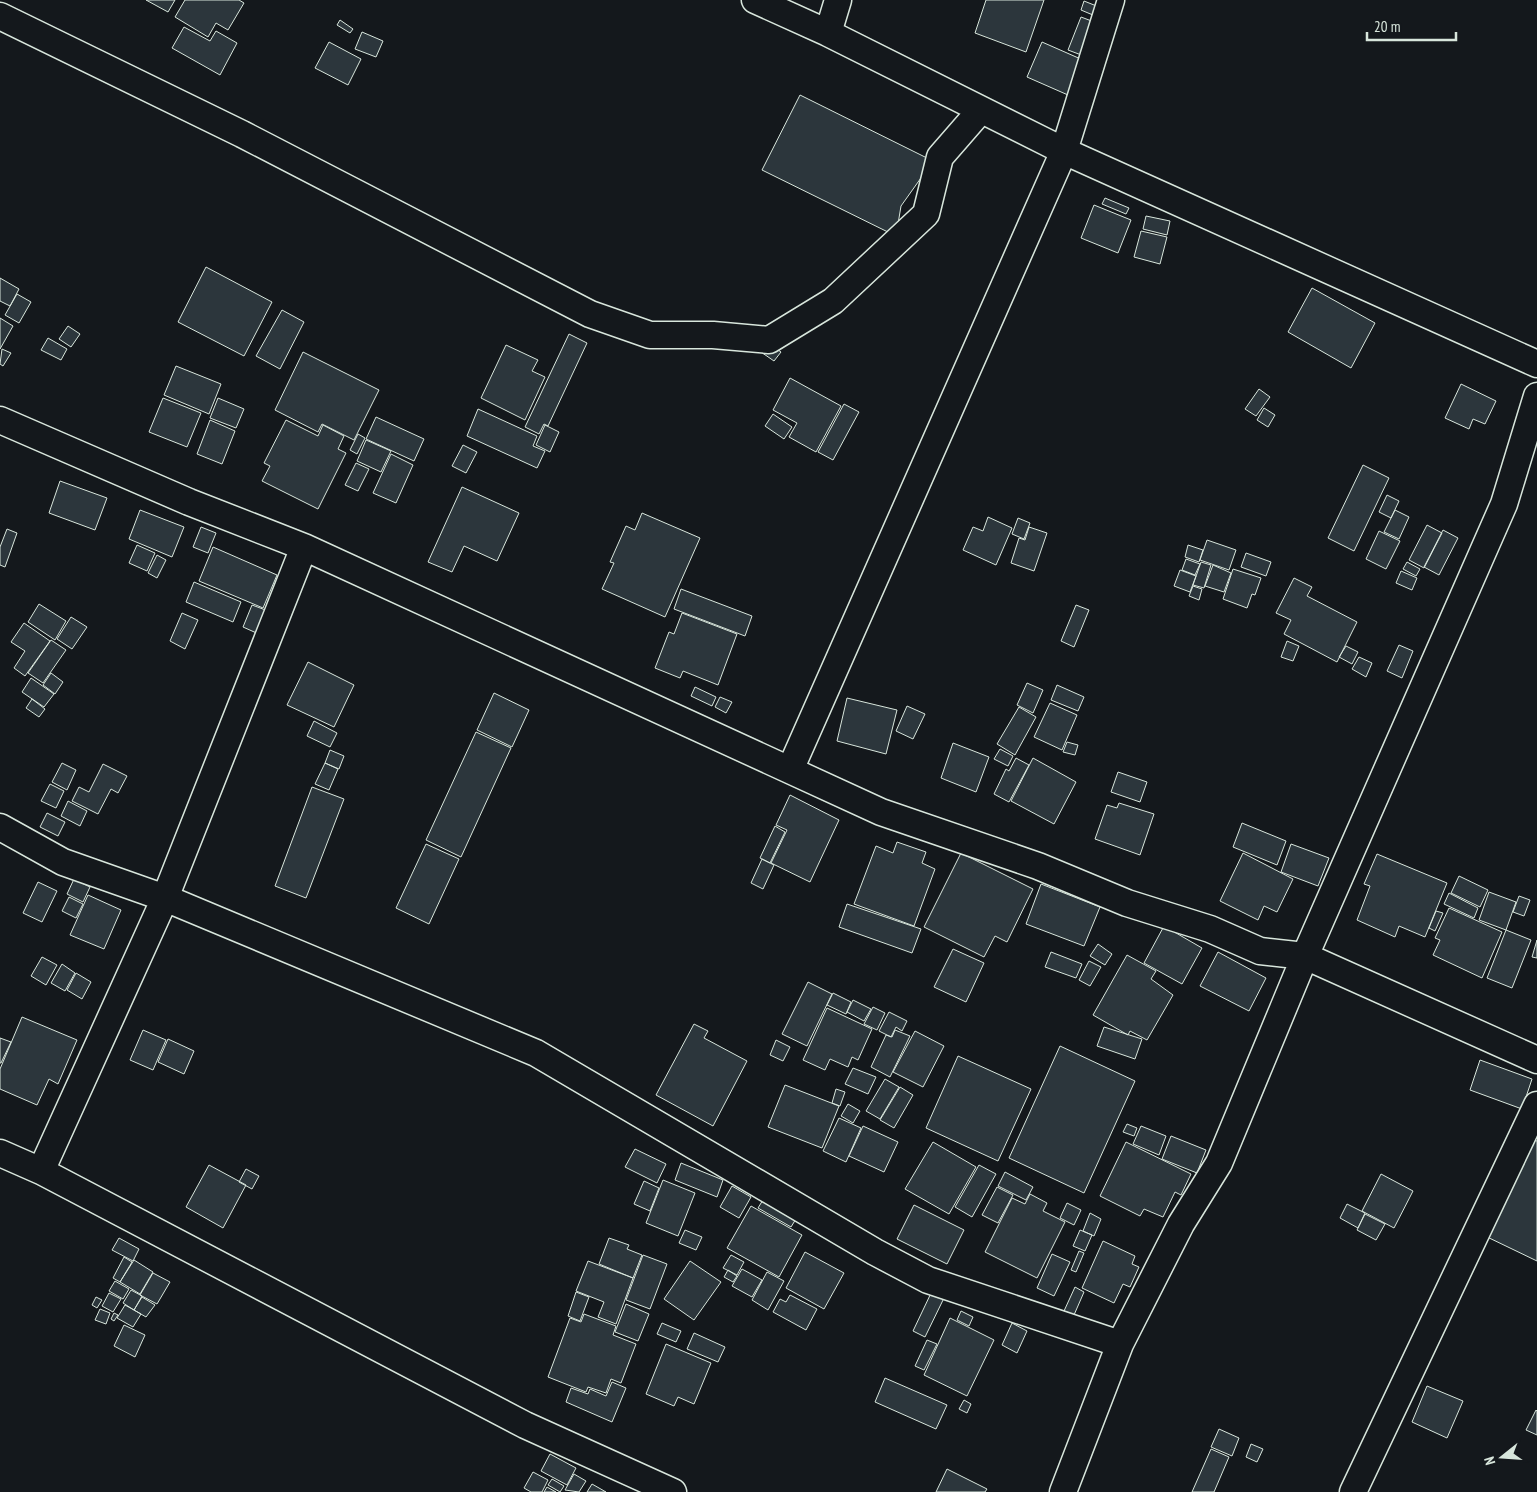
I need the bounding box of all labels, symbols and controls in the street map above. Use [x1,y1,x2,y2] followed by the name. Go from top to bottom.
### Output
[1367,10,1456,42] scale bar
[1374,17,1400,36] text: 20 m
[1477,1432,1527,1482] north arrow
[1480,1455,1499,1467] text: N

